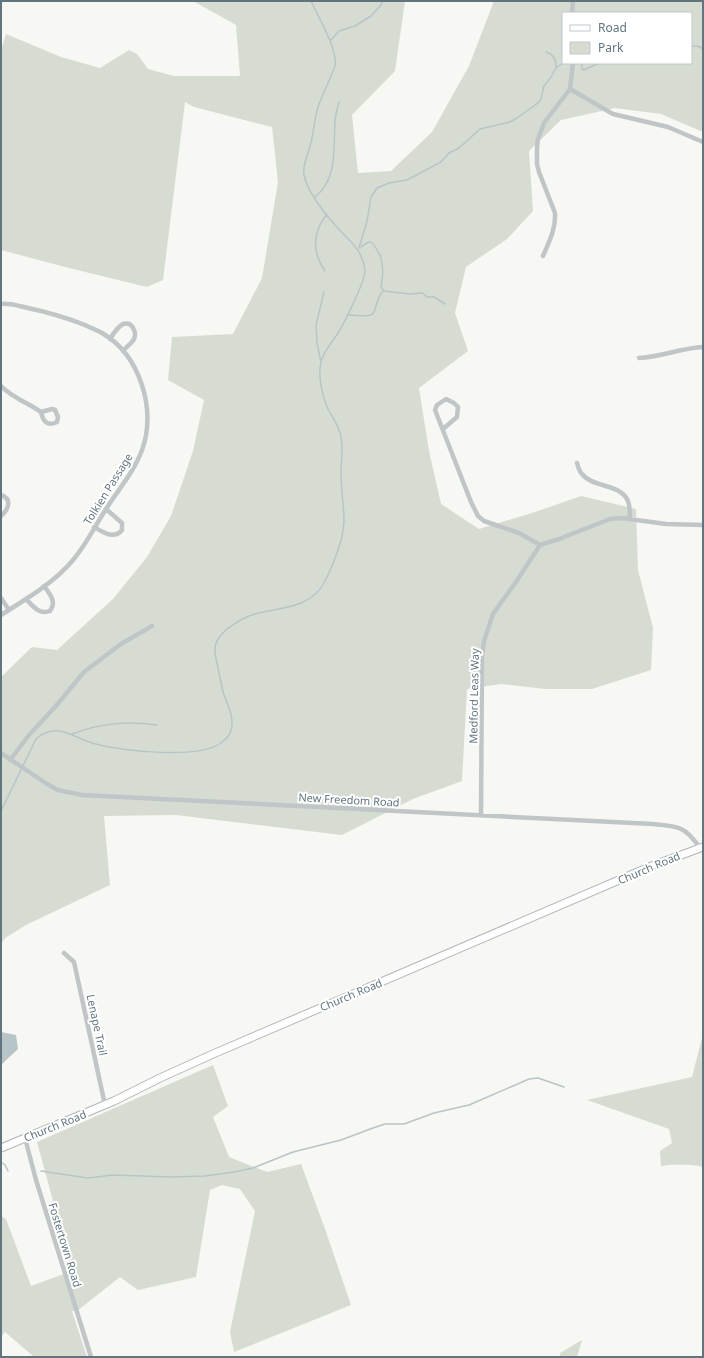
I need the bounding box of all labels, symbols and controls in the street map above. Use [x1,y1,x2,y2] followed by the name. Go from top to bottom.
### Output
[562,12,692,64] legend
[598,19,627,36] text: Road
[598,39,624,56] text: Park
[80,450,136,527] street label: Tolkien Passage
[465,648,482,744] street label: Medford Leas Way
[298,789,400,810] street label: New Freedom Road
[615,848,682,887] street label: Church Road
[317,975,384,1014] street label: Church Road
[84,993,111,1057] street label: Lenape Trail
[21,1106,88,1145] street label: Church Road
[46,1201,85,1289] street label: Fostertown Road

